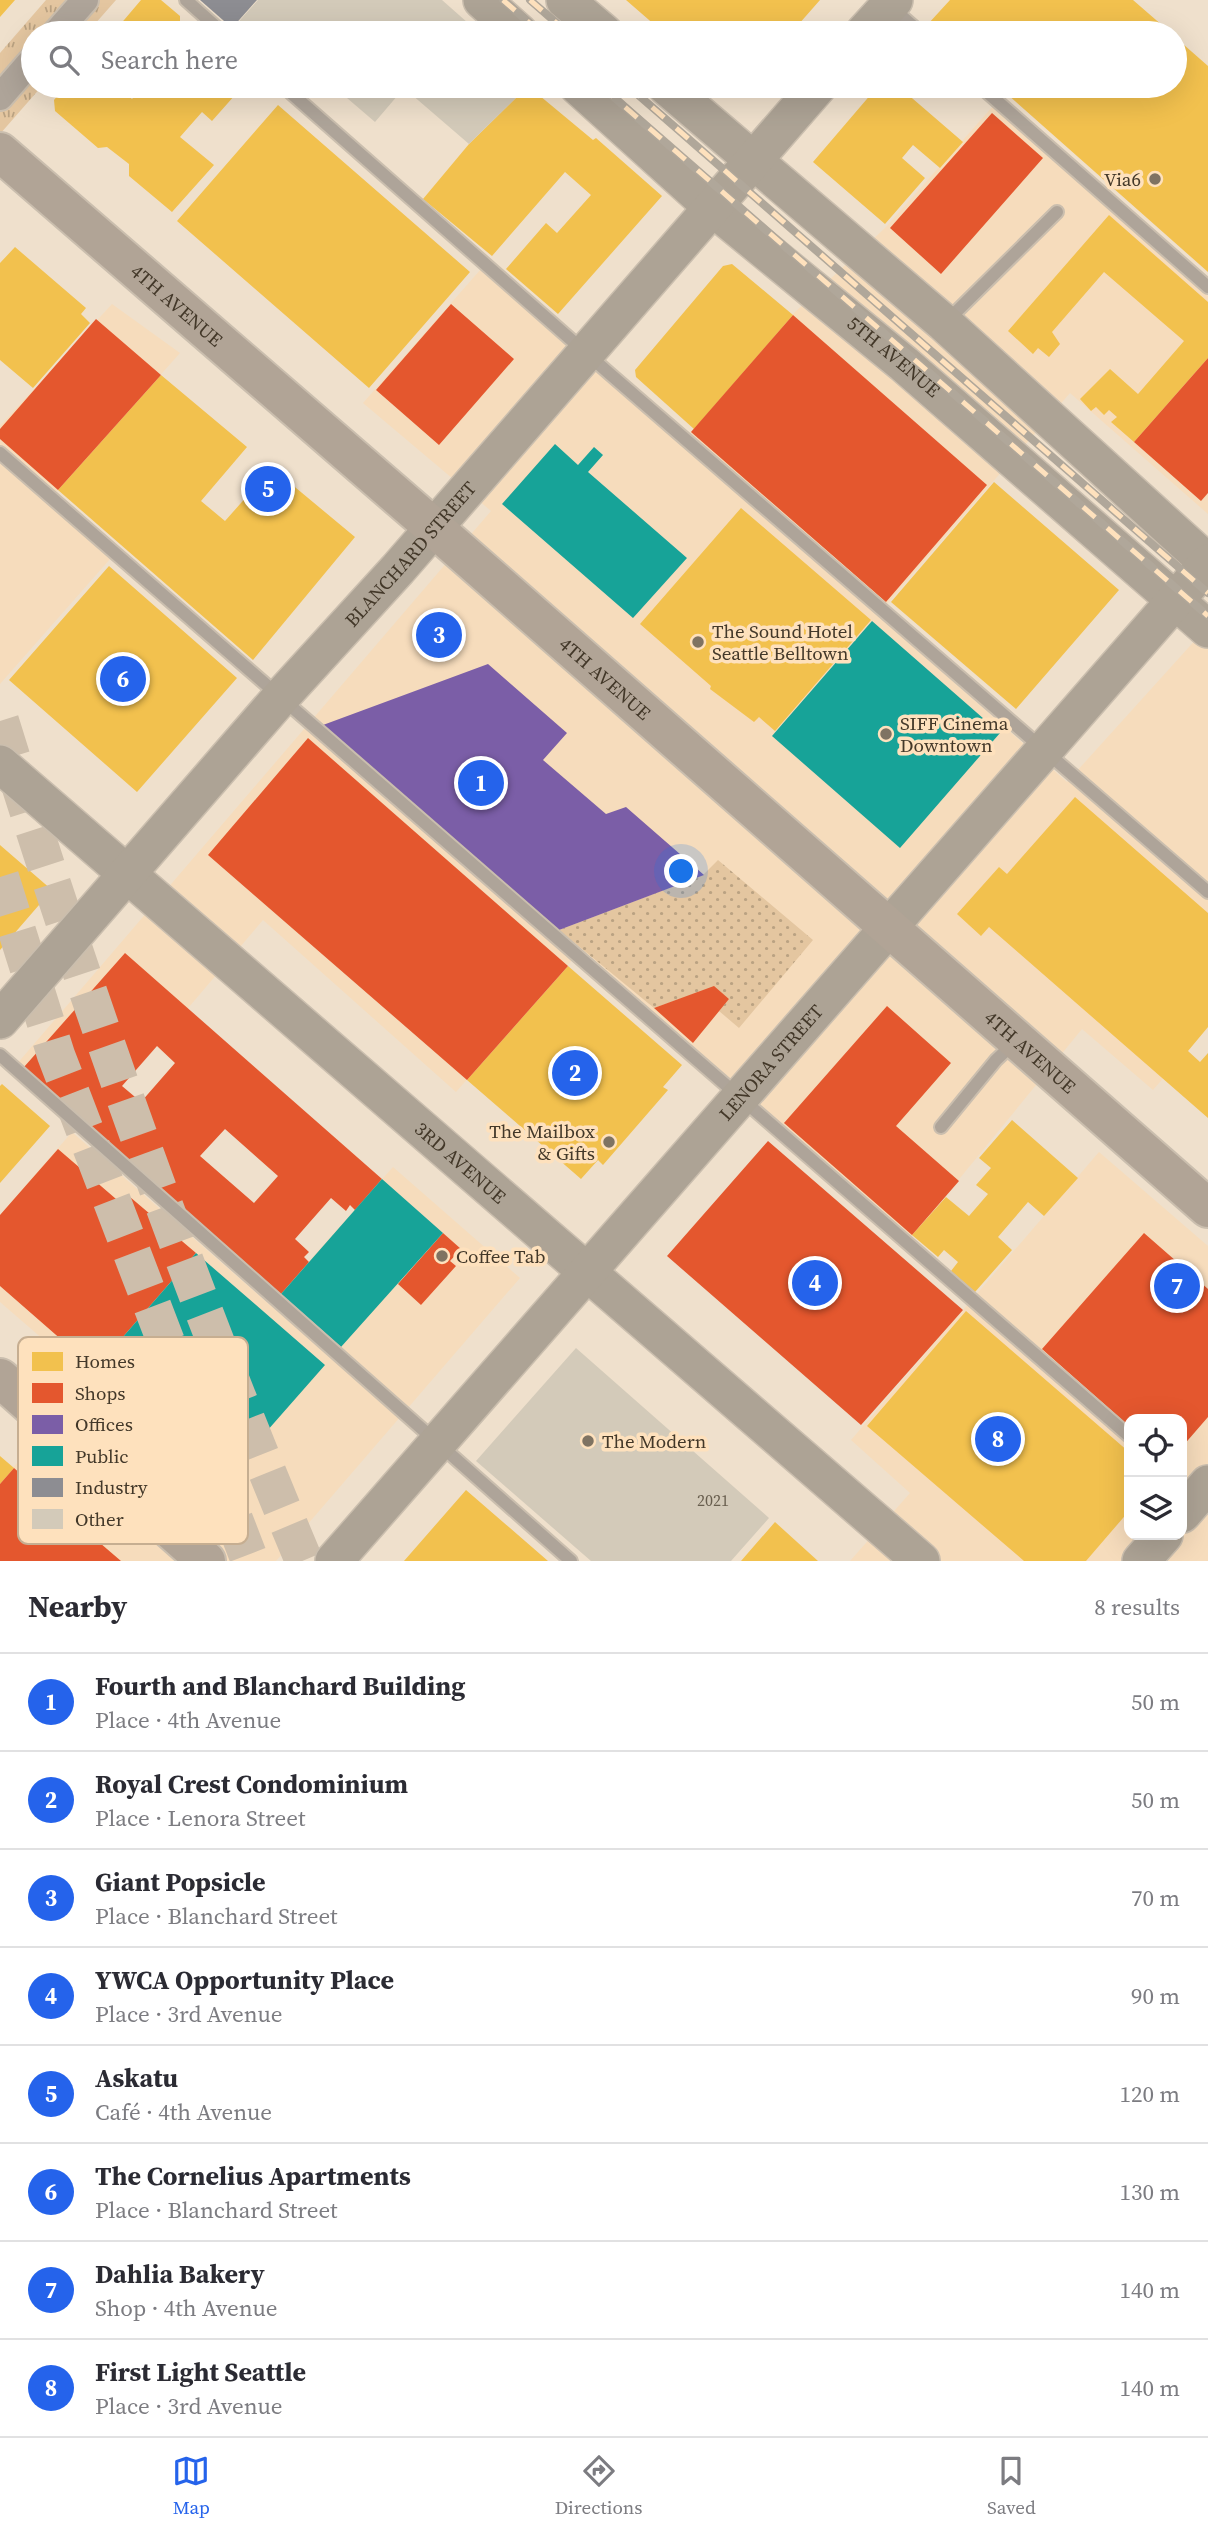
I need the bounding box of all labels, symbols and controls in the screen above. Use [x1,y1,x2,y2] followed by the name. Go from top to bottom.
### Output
[21,21,1187,98] search box
[45,41,83,79] icon: search
[101,42,238,78] text: Search here
[1104,166,1141,192] place label: Via6
[1147,171,1163,187] marker: Via6
[125,258,228,352] street label: 4TH AVENUE
[842,310,946,403] street label: 5TH AVENUE
[245,463,291,515] pin: 5
[339,475,482,632] street label: BLANCHARD STREET
[416,609,462,661] pin: 3
[712,618,853,666] place label: The Sound Hotel Seattle Belltown
[554,631,656,726] street label: 4TH AVENUE
[690,634,706,650] marker: The Sound Hotel Seattle Belltown
[100,653,146,705] pin: 6
[900,710,1009,758] place label: SIFF Cinema Downtown
[878,726,894,742] marker: SIFF Cinema Downtown
[458,757,504,809] pin: 1
[664,854,698,888] your location
[713,998,829,1126] street label: LENORA STREET
[979,1005,1082,1099] street label: 4TH AVENUE
[552,1047,598,1099] pin: 2
[409,1116,512,1209] street label: 3RD AVENUE
[489,1118,595,1166] place label: The Mailbox & Gifts
[601,1134,617,1150] marker: The Mailbox & Gifts
[456,1243,545,1269] place label: Coffee Tab
[434,1248,450,1264] marker: Coffee Tab
[792,1257,838,1309] pin: 4
[1154,1260,1200,1312] pin: 7
[18,1337,248,1544] legend
[75,1348,135,1374] text: Homes
[75,1380,126,1406] text: Shops
[75,1411,133,1437] text: Offices
[975,1413,1021,1465] pin: 8
[1124,1414,1187,1540] map controls
[1124,1414,1187,1477] button: locate
[602,1428,706,1454] place label: The Modern
[580,1433,596,1449] marker: The Modern
[75,1443,129,1469] text: Public
[75,1474,148,1500] text: Industry
[1124,1477,1187,1540] button: layers
[697,1489,729,1511] house number: 2021
[75,1506,124,1532] text: Other
[28,1586,127,1627] text: Nearby
[1094,1591,1180,1623] text: 8 results
[95,1668,465,1704] text: Fourth and Blanchard Building
[45,1686,57,1718] text: 1
[1131,1686,1180,1718] text: 50 m
[95,1704,281,1736] text: Place · 4th Avenue
[95,1766,408,1802] text: Royal Crest Condominium
[45,1784,57,1816] text: 2
[1131,1784,1180,1816] text: 50 m
[95,1802,305,1834] text: Place · Lenora Street
[95,1864,266,1900] text: Giant Popsicle
[45,1882,57,1914] text: 3
[1131,1882,1180,1914] text: 70 m
[95,1900,338,1932] text: Place · Blanchard Street
[95,1962,394,1998] text: YWCA Opportunity Place
[45,1980,57,2012] text: 4
[1131,1980,1180,2012] text: 90 m
[95,1998,282,2030] text: Place · 3rd Avenue
[95,2060,178,2096] text: Askatu
[45,2078,57,2110] text: 5
[1119,2078,1180,2110] text: 120 m
[95,2096,272,2128] text: Café · 4th Avenue
[95,2158,411,2194] text: The Cornelius Apartments
[45,2176,57,2208] text: 6
[1119,2176,1180,2208] text: 130 m
[95,2194,338,2226] text: Place · Blanchard Street
[95,2256,265,2292] text: Dahlia Bakery
[45,2274,57,2306] text: 7
[1119,2274,1180,2306] text: 140 m
[95,2292,277,2324] text: Shop · 4th Avenue
[95,2354,306,2390] text: First Light Seattle
[45,2372,57,2404] text: 8
[1119,2372,1180,2404] text: 140 m
[95,2390,282,2422] text: Place · 3rd Avenue
[172,2452,210,2520] tab: Map
[555,2452,643,2520] tab: Directions
[987,2452,1036,2520] tab: Saved

